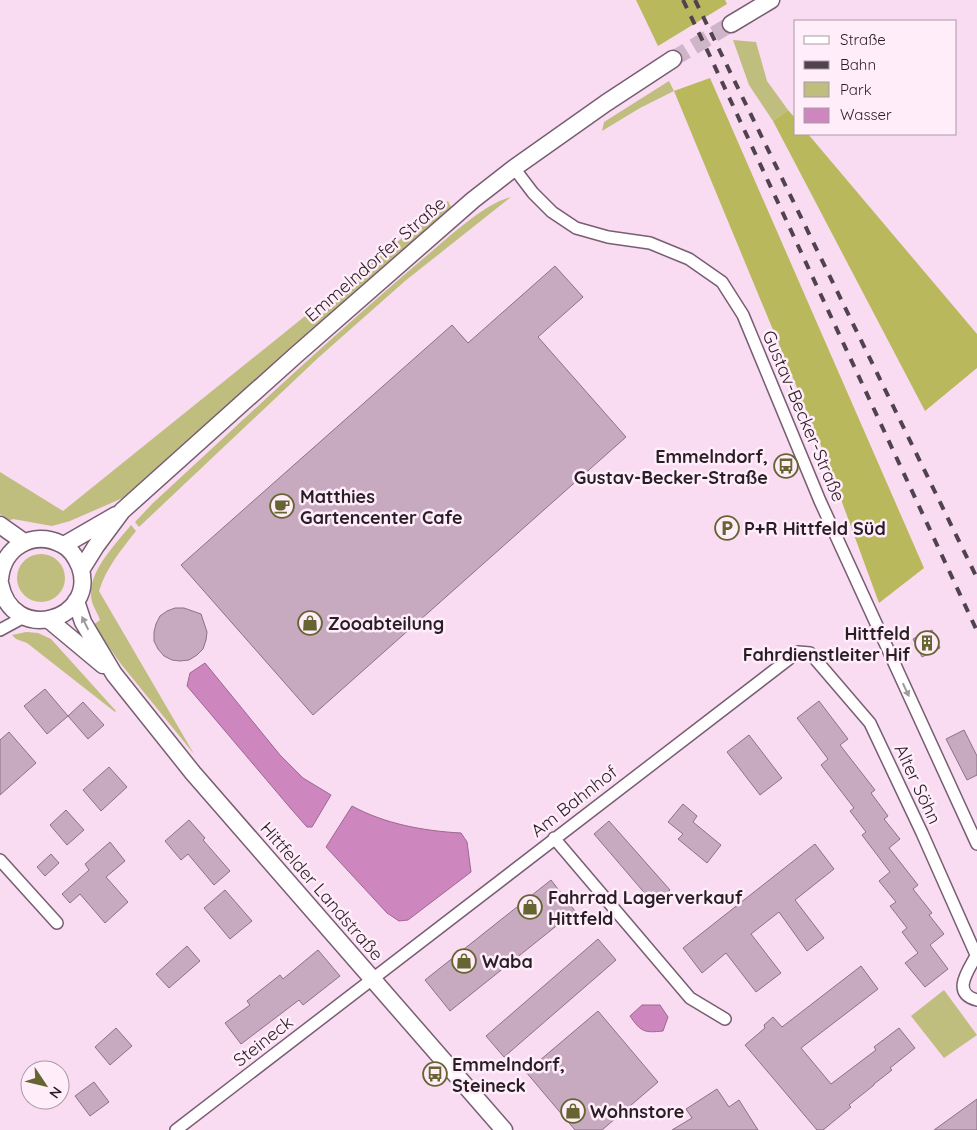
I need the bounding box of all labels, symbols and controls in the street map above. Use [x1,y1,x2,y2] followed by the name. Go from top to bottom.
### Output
[794,20,957,135] legend
[840,30,886,49] text: Straße
[840,55,876,74] text: Bahn
[840,80,872,99] text: Park
[840,105,892,124] text: Wasser
[300,192,450,326] street label: Emmelndorfer Straße
[757,327,851,505] street label: Gustav-Becker-Straße
[574,445,768,489] place label: Emmelndorf, Gustav-Becker-Straße
[773,453,799,479] bus stop icon: Emmelndorf, Gustav-Becker-Straße
[300,485,463,529] place label: Matthies Gartencenter Cafe
[269,493,295,519] cafe icon: Matthies Gartencenter Cafe
[714,515,740,541] parking icon: P+R Hittfeld Süd
[744,517,886,540] place label: P+R Hittfeld Süd
[297,610,323,636] shop icon: Zooabteilung
[328,612,444,635] place label: Zooabteilung
[81,616,89,630] one-way arrow
[743,622,910,666] place label: Hittfeld Fahrdienstleiter Hif
[914,630,940,656] building icon: Hittfeld Fahrdienstleiter Hif
[902,683,910,697] one-way arrow
[890,740,946,828] street label: Alter Söhn
[526,760,622,842] street label: Am Bahnhof
[255,817,389,965] street label: Hittfelder Landstraße
[548,886,743,930] place label: Fahrrad Lagerverkauf Hittfeld
[517,894,543,920] shop icon: Fahrrad Lagerverkauf Hittfeld
[451,948,477,974] shop icon: Waba
[482,950,533,973] place label: Waba
[228,1010,298,1072] street label: Steineck
[452,1053,565,1097] place label: Emmelndorf, Steineck
[20,1060,70,1110] north arrow
[422,1061,448,1087] bus stop icon: Emmelndorf, Steineck
[45,1083,66,1102] text: N
[560,1098,586,1124] shop icon: Wohnstore
[590,1100,684,1123] place label: Wohnstore

